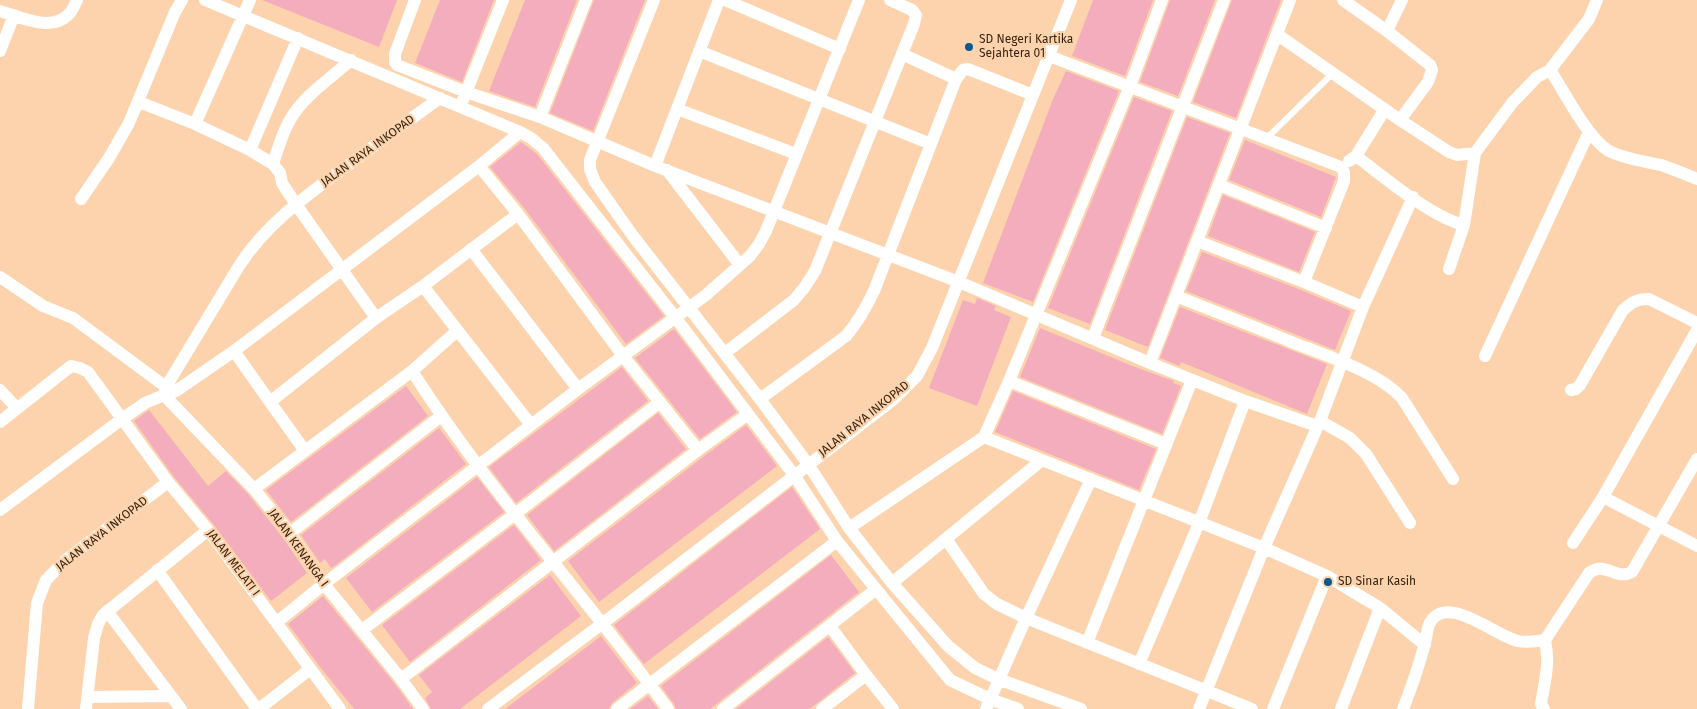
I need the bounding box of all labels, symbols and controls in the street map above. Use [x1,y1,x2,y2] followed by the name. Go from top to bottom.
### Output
[979,33,1073,61] place label: SD Negeri Kartika Sejahtera 01
[963,41,975,53] marker: SD Negeri Kartika Sejahtera 01
[318,112,418,190] street label: JALAN RAYA INKOPAD
[816,378,912,460] street label: JALAN RAYA INKOPAD
[53,494,151,574] street label: JALAN RAYA INKOPAD
[265,506,331,590] street label: JALAN KENANGA I
[203,527,263,599] street label: JALAN MELATI I
[1338,575,1416,589] place label: SD Sinar Kasih
[1322,576,1334,588] marker: SD Sinar Kasih

